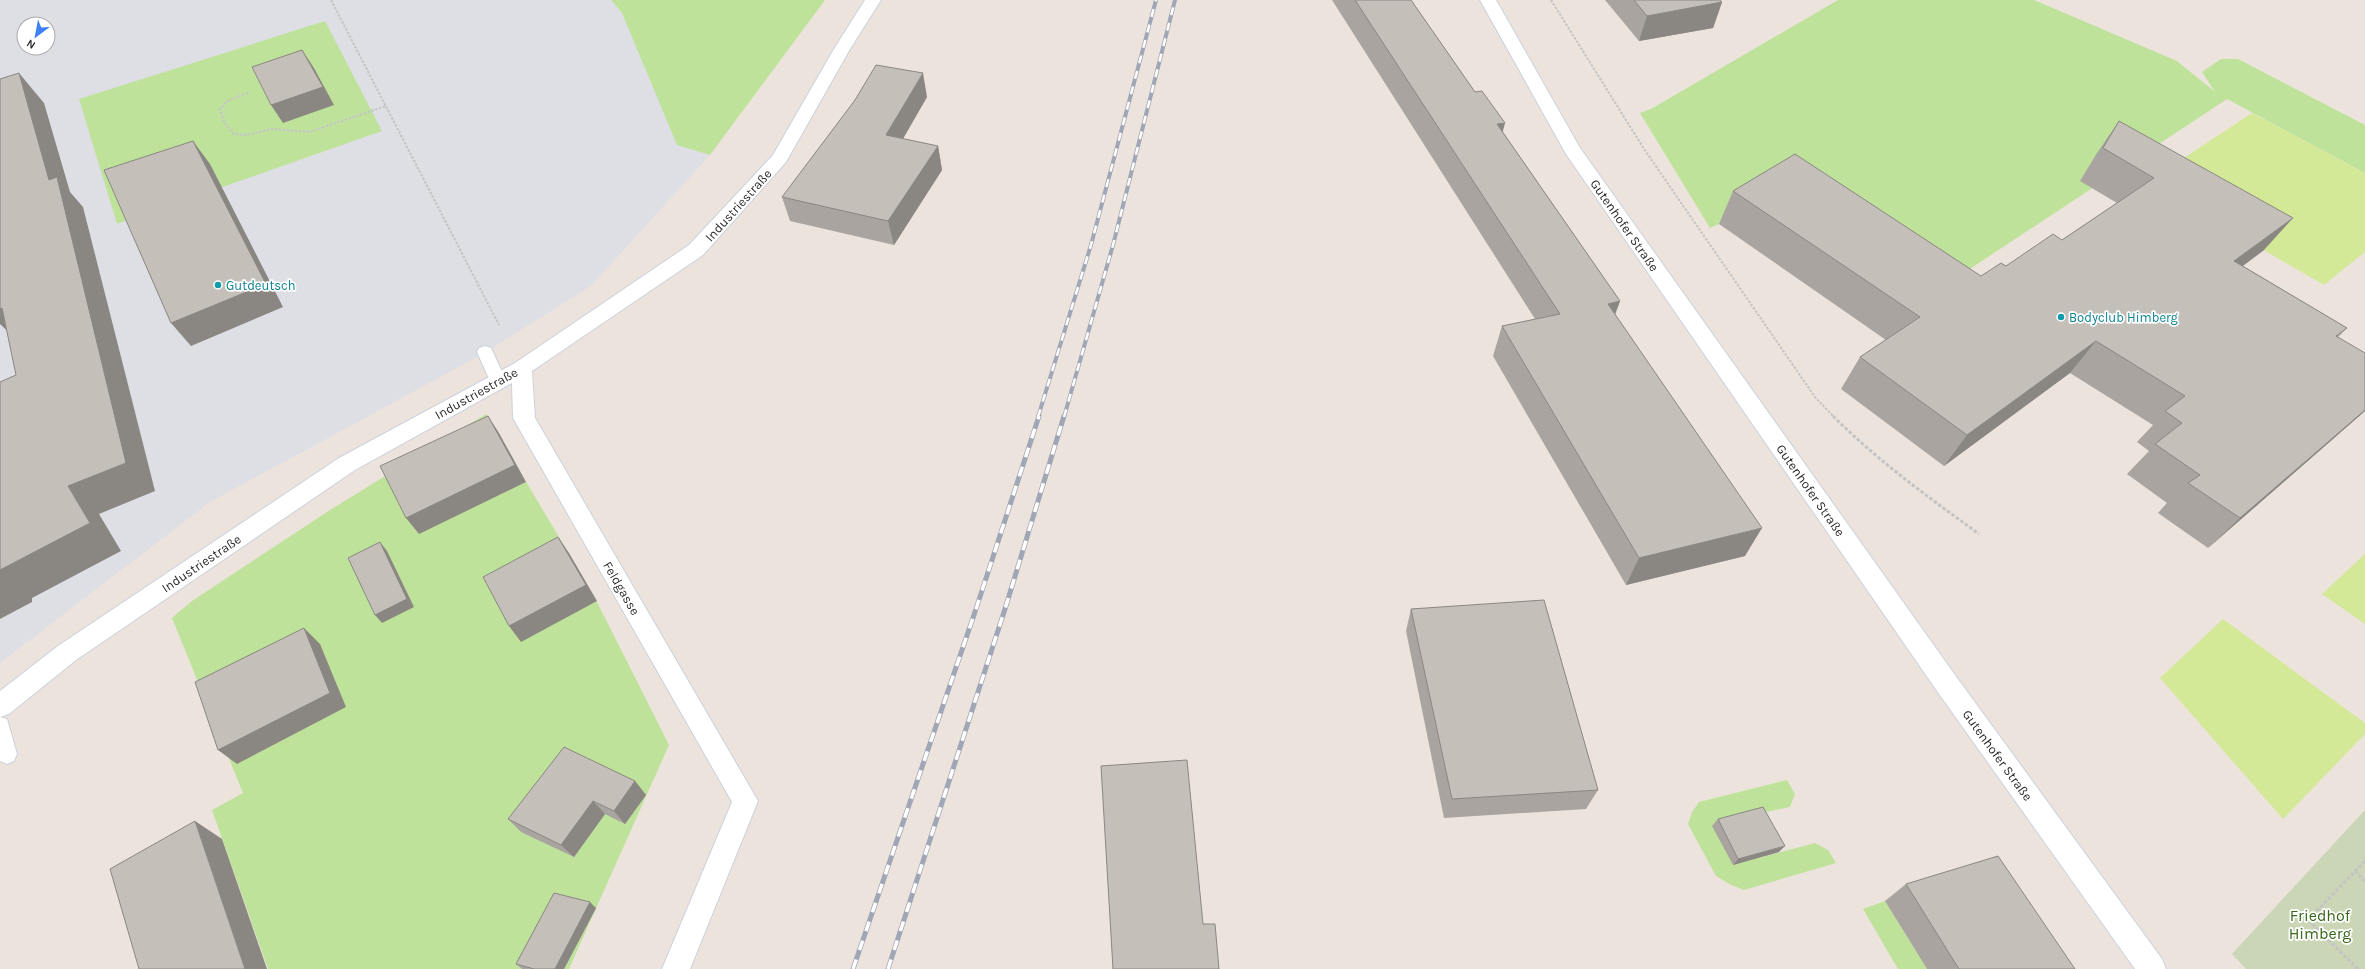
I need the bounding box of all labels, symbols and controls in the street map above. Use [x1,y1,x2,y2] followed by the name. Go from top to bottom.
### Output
[16,16,56,56] north arrow
[24,36,38,52] text: N
[702,166,775,245] street label: Industriestraße
[1587,176,1662,274] street label: Gutenhofer Straße
[226,278,296,293] place label: Gutdeutsch
[213,280,223,290] marker: Gutdeutsch
[2069,310,2179,325] place label: Bodyclub Himberg
[2056,312,2066,322] marker: Bodyclub Himberg
[432,364,521,422] street label: Industriestraße
[1773,441,1848,539] street label: Gutenhofer Straße
[159,531,244,595] street label: Industriestraße
[600,559,643,618] street label: Feldgasse
[1960,707,2036,804] street label: Gutenhofer Straße
[2289,906,2351,943] park label: Friedhof Himberg

